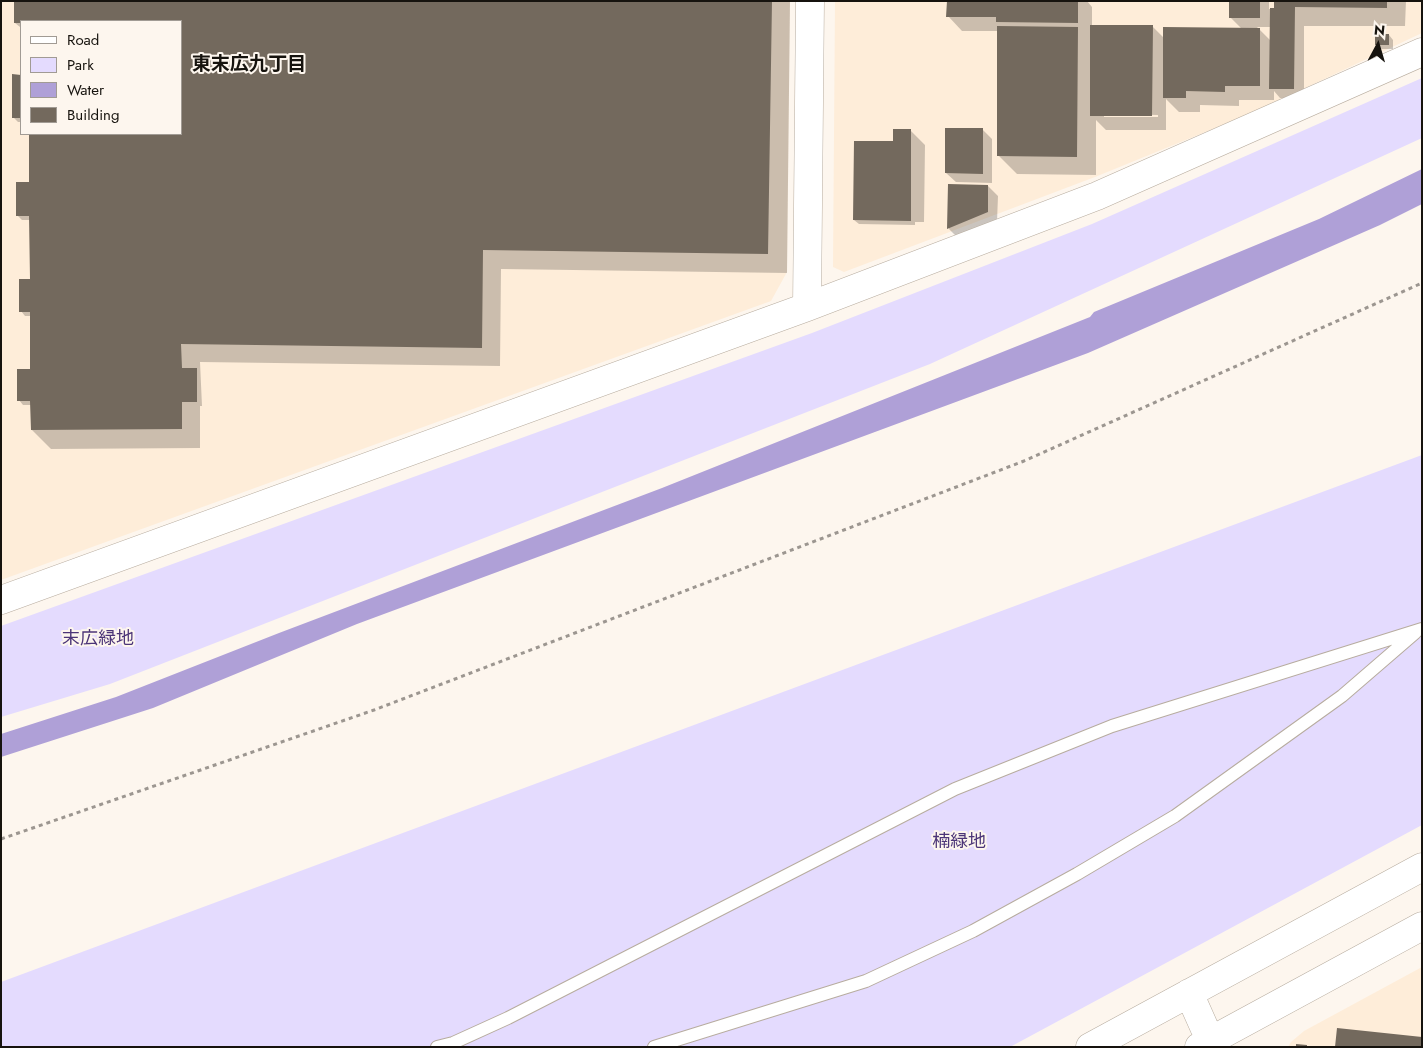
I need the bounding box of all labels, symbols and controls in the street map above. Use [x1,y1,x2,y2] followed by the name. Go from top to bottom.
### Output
[20,20,182,135] legend
[1353,20,1403,70] north arrow
[1373,20,1386,41] text: N
[67,29,99,51] text: Road
[67,54,94,76] text: Park
[192,54,306,76] district label: 東末広九丁目
[67,79,104,101] text: Water
[67,104,119,126] text: Building
[62,629,134,651] park label: 末広緑地
[932,832,986,854] park label: 楠緑地

